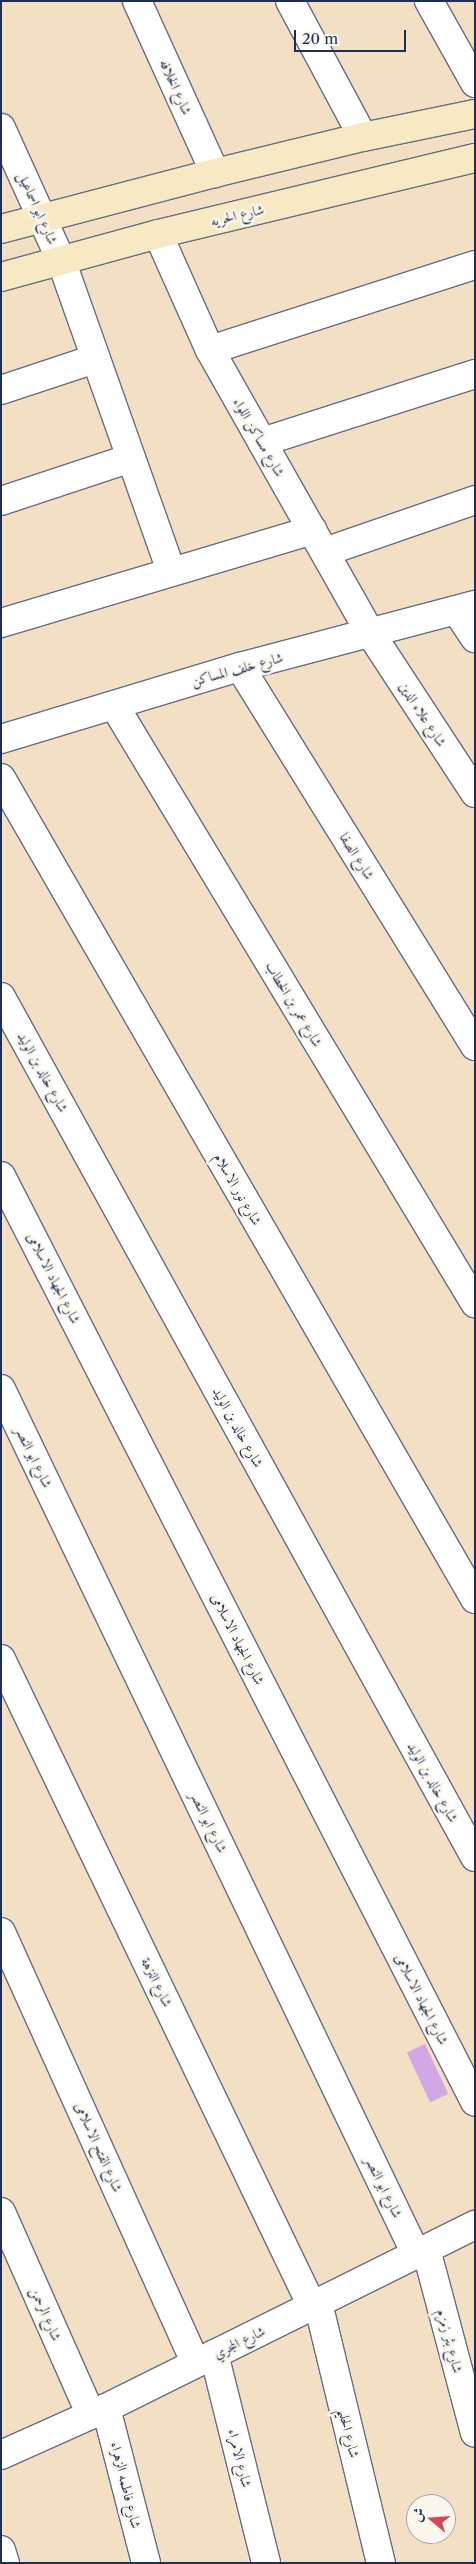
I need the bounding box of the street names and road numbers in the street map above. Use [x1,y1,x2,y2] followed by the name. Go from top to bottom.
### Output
[156,57,196,117] street label: شارع الخلافه
[15,169,61,247] street label: شارع ابو اسماعيل
[209,201,265,229] street label: شارع الحريه
[230,395,288,479] street label: شارع مساكن اللواء
[189,649,285,689] street label: شارع خلف المساكن
[396,678,450,750] street label: شارع علاء الدين
[336,829,378,883] street label: شارع الصفا
[262,958,326,1050] street label: شارع عمر بن الخطاب
[14,1029,72,1115] street label: شارع خالد بن الوليد
[211,1150,265,1228] street label: شارع نور الاسلام
[24,1229,84,1327] street label: شارع الجهاد الاسلامى
[209,1384,267,1470] street label: شارع خالد بن الوليد
[12,1424,56,1490] street label: شارع ابو النصر
[208,1590,268,1688] street label: شارع الجهاد الاسلامى
[404,1739,462,1825] street label: شارع خالد بن الوليد
[187,1789,231,1855] street label: شارع ابو النصر
[392,1950,452,2048] street label: شارع الجهاد الاسلامى
[138,1955,176,2009] street label: شارع النزهة
[72,2099,126,2195] street label: شارع الفتح الاسلامى
[362,2154,406,2220] street label: شارع ابو النصر
[27,2285,65,2343] street label: شارع الرحمن
[433,2307,467,2375] street label: شارع بئر زمزم
[210,2322,268,2362] street label: شارع المجري
[335,2406,363,2460] street label: شارع الحليم
[225,2427,255,2489] street label: شارع الامراء
[107,2440,145,2530] street label: شارع فاطمه الزهراء

